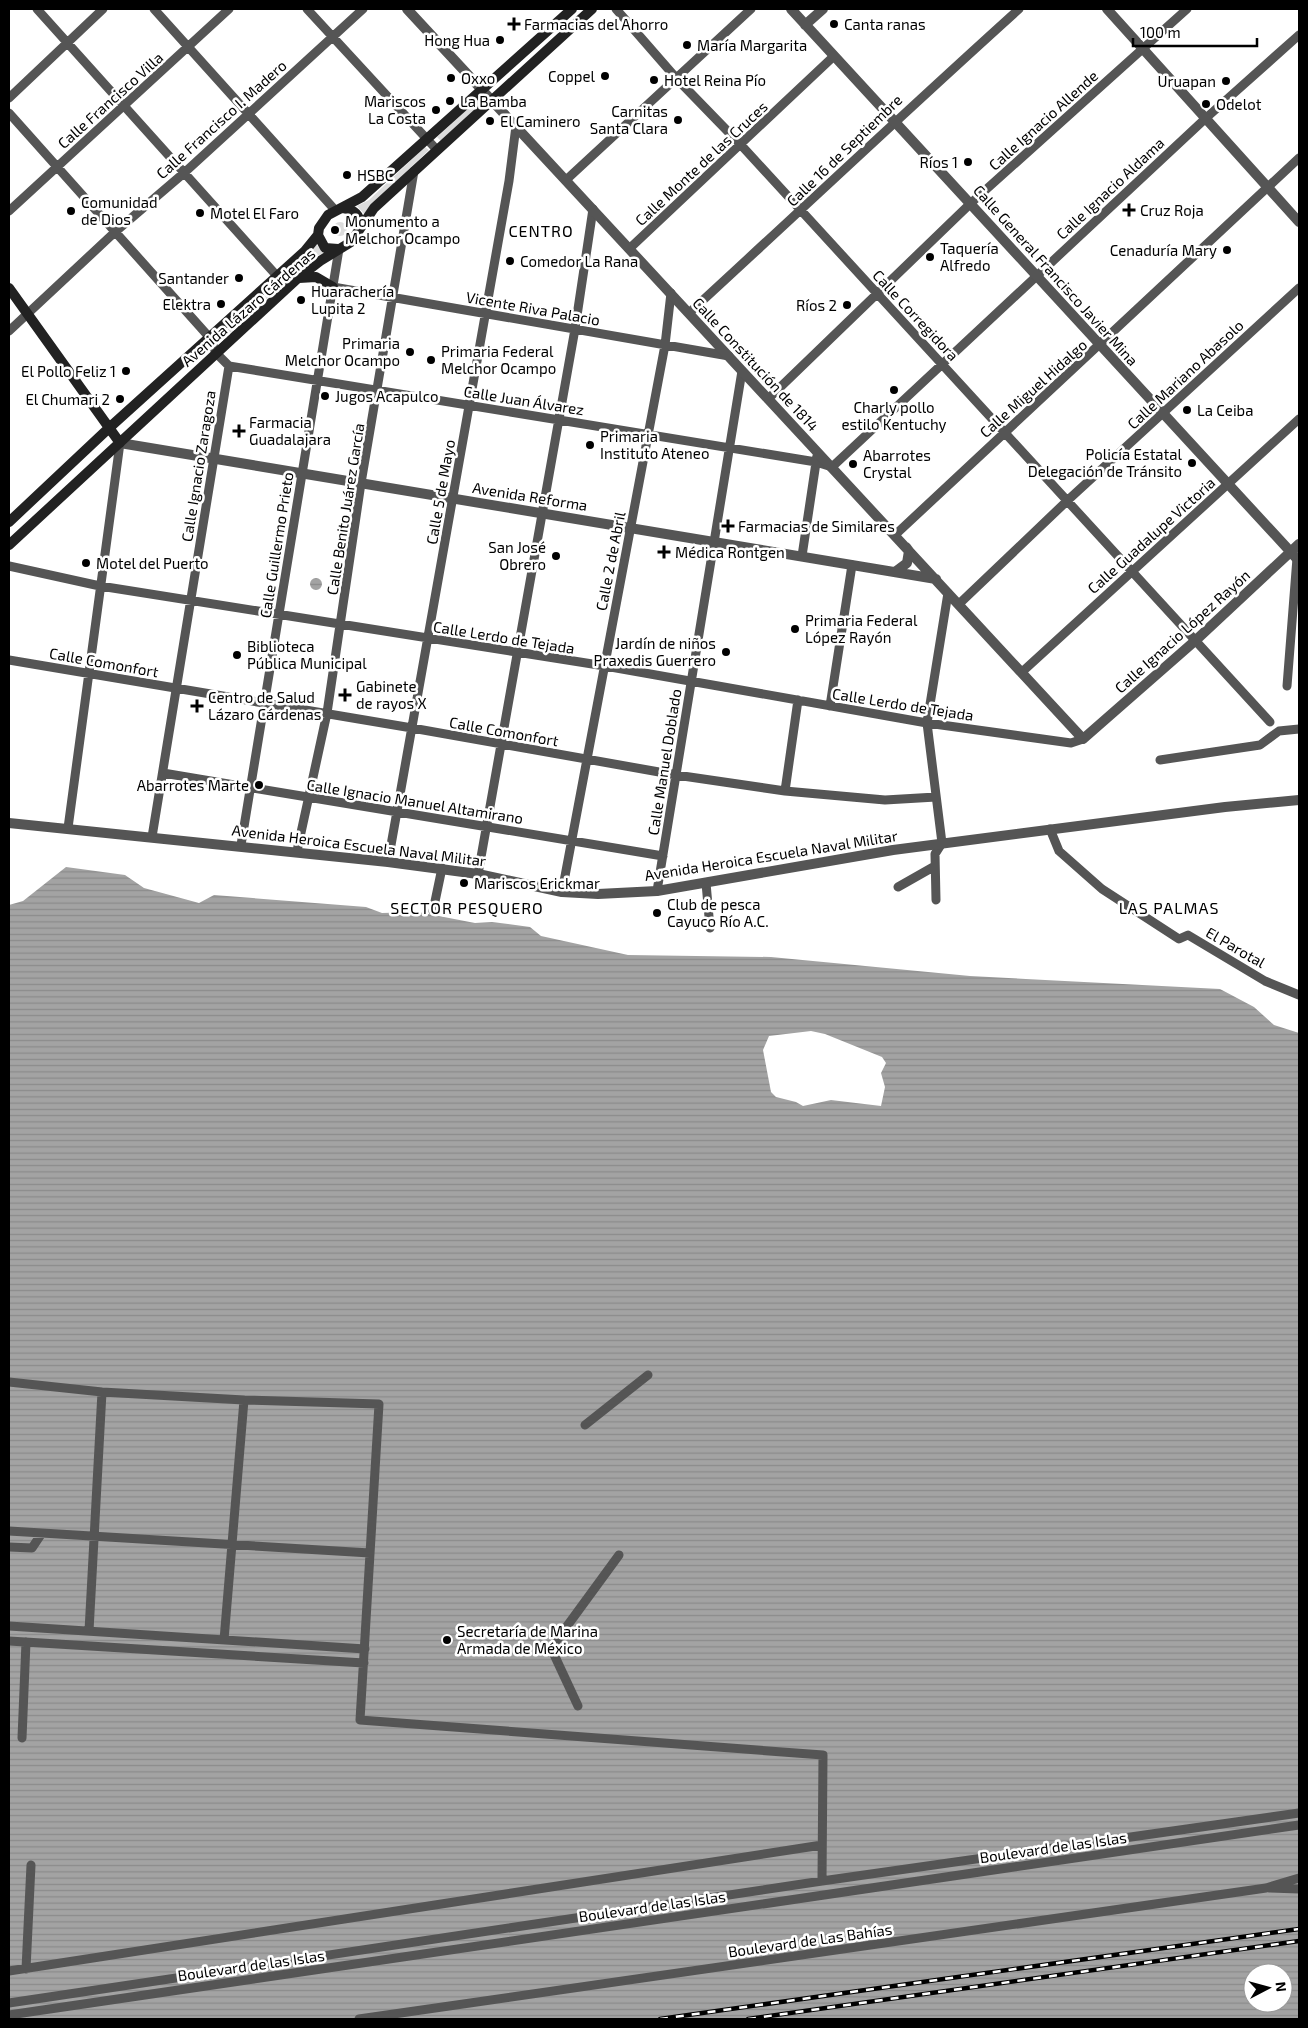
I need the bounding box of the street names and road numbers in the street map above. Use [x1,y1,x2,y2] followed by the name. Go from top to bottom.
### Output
[54,48,166,152] street label: Calle Francisco Villa
[152,56,290,182] street label: Calle Francisco I. Madero
[985,66,1101,174] street label: Calle Ignacio Allende
[783,90,905,210] street label: Calle 16 de Septiembre
[631,97,771,229] street label: Calle Monte de las Cruces
[1052,133,1168,243] street label: Calle Ignacio Aldama
[970,181,1142,369] street label: Calle General Francisco Javier Mina
[178,244,318,370] street label: Avenida Lázaro Cárdenas
[869,266,963,364] street label: Calle Corregidora
[465,287,601,329] street label: Vicente Riva Palacio
[689,293,823,435] street label: Calle Constitución de 1814
[1123,316,1247,432] street label: Calle Mariano Abasolo
[976,335,1090,441] street label: Calle Miguel Hidalgo
[463,382,585,418] street label: Calle Juan Álvarez
[177,389,219,543] street label: Calle Ignacio Zaragoza
[323,422,367,596] street label: Calle Benito Juárez García
[422,438,458,546] street label: Calle 5 de Mayo
[256,471,296,619] street label: Calle Guillermo Prieto
[1084,473,1218,597] street label: Calle Guadalupe Victoria
[471,478,589,514] street label: Avenida Reforma
[592,509,629,612] street label: Calle 2 de Abril
[1111,565,1253,697] street label: Calle Ignacio López Rayón
[432,617,576,658] street label: Calle Lerdo de Tejada
[48,644,160,680] street label: Calle Comonfort
[831,684,975,725] street label: Calle Lerdo de Tejada
[644,687,684,837] street label: Calle Manuel Doblado
[448,713,560,749] street label: Calle Comonfort
[305,775,525,827] street label: Calle Ignacio Manuel Altamirano
[231,820,487,870] street label: Avenida Heroica Escuela Naval Militar
[643,826,899,884] street label: Avenida Heroica Escuela Naval Militar
[1203,923,1269,971] street label: El Parotal
[978,1828,1128,1866] street label: Boulevard de las Islas
[577,1887,727,1925] street label: Boulevard de las Islas
[727,1920,893,1960] street label: Boulevard de Las Bahías
[176,1946,326,1984] street label: Boulevard de las Islas

